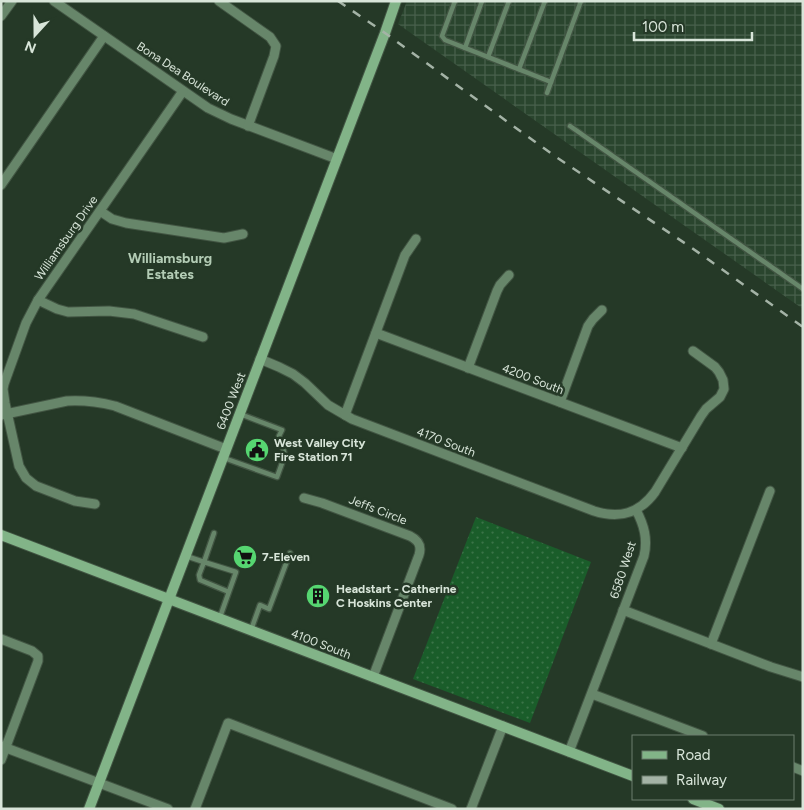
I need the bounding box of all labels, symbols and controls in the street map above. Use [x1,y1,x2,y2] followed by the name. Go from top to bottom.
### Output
[10,10,60,60] north arrow
[634,10,752,42] scale bar
[642,18,684,36] text: 100 m
[22,37,39,57] text: N
[134,39,232,109] street label: Bona Dea Boulevard
[32,193,101,283] street label: Williamsburg Drive
[128,250,212,283] district label: Williamsburg Estates
[500,361,566,397] street label: 4200 South
[214,370,249,432] street label: 6400 West
[415,424,478,460] street label: 4170 South
[274,436,366,464] place label: West Valley City Fire Station 71
[244,437,270,463] public building icon: West Valley City Fire Station 71
[347,492,410,528] street label: Jeffs Circle
[607,539,639,600] street label: 6580 West
[232,544,258,570] supermarket icon: 7-Eleven
[262,550,310,564] place label: 7-Eleven
[336,582,457,610] place label: Headstart - Catherine C Hoskins Center
[305,583,331,609] building icon: Headstart - Catherine C Hoskins Center
[289,626,353,662] street label: 4100 South
[632,735,794,800] legend
[676,746,711,764] text: Road
[676,771,727,789] text: Railway

